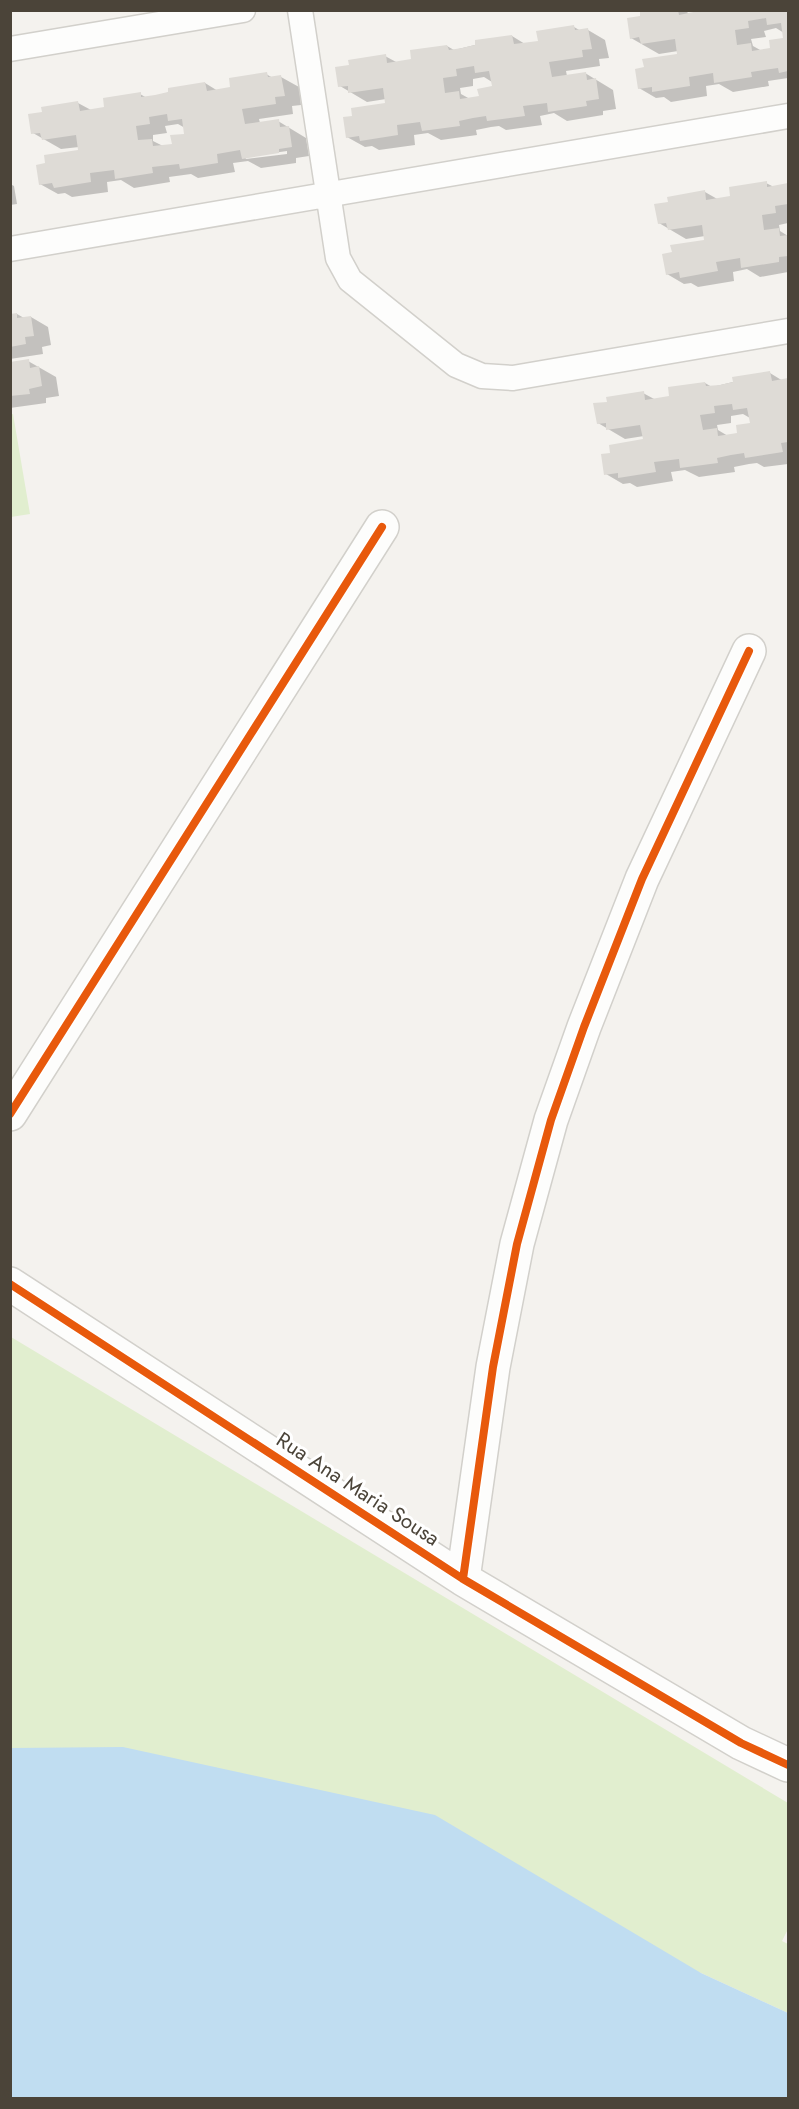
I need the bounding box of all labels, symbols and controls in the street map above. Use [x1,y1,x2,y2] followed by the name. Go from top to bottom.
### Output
[270,1425,446,1553] street label: Rua Ana Maria Sousa

